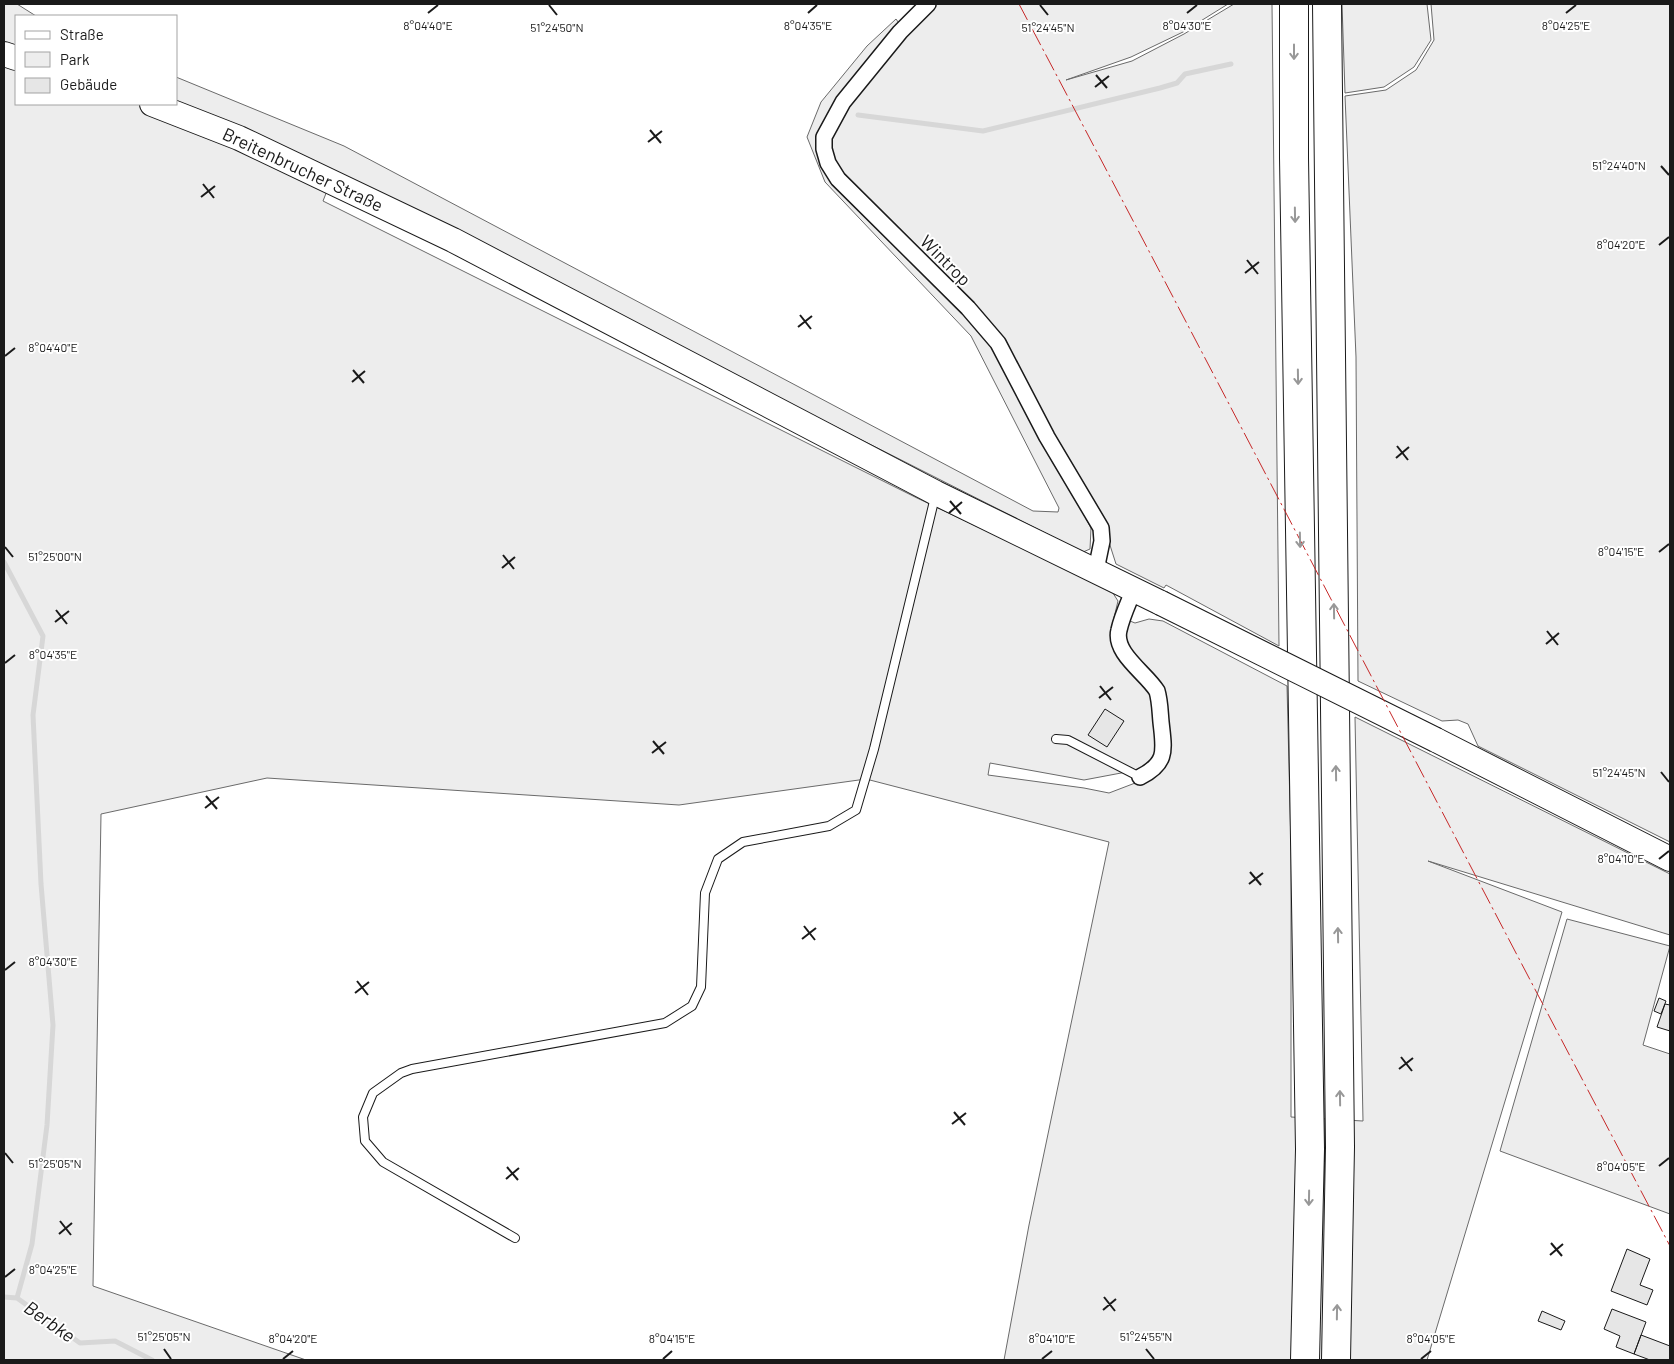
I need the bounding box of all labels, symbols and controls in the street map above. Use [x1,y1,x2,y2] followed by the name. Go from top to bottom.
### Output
[15,15,178,105] legend
[403,18,453,32] text: 8°04'40"E
[784,18,832,32] text: 8°04'35"E
[1163,18,1212,32] text: 8°04'30"E
[1542,18,1590,32] text: 8°04'25"E
[530,20,584,34] text: 51°24'50"N
[1022,20,1075,34] text: 51°24'45"N
[60,25,104,43] text: Straße
[1289,44,1299,60] one-way arrow
[60,50,90,68] text: Park
[60,75,117,93] text: Gebäude
[219,122,387,216] street label: Breitenbrucher Straße
[1592,158,1646,172] text: 51°24'40"N
[1290,206,1300,223] one-way arrow
[916,230,976,290] street label: Wintrop
[1596,237,1646,251] text: 8°04'20"E
[28,340,78,354] text: 8°04'40"E
[1293,369,1303,385] one-way arrow
[1295,532,1305,548] one-way arrow
[1598,544,1644,558] text: 8°04'15"E
[28,549,82,563] text: 51°25'00"N
[1329,603,1339,619] one-way arrow
[29,647,77,661] text: 8°04'35"E
[1331,765,1341,782] one-way arrow
[1593,765,1646,779] text: 51°24'45"N
[1597,851,1645,865] text: 8°04'10"E
[1333,928,1343,944] one-way arrow
[29,954,78,968] text: 8°04'30"E
[1335,1090,1345,1106] one-way arrow
[28,1156,82,1170] text: 51°25'05"N
[1597,1159,1645,1173] text: 8°04'05"E
[1304,1189,1313,1205] one-way arrow
[29,1262,77,1276] text: 8°04'25"E
[20,1295,80,1347] water label: Berbke
[1332,1304,1342,1320] one-way arrow
[137,1329,191,1343] text: 51°25'05"N
[1120,1329,1172,1343] text: 51°24'55"N
[268,1331,318,1345] text: 8°04'20"E
[649,1331,695,1345] text: 8°04'15"E
[1028,1331,1076,1345] text: 8°04'10"E
[1407,1331,1455,1345] text: 8°04'05"E

